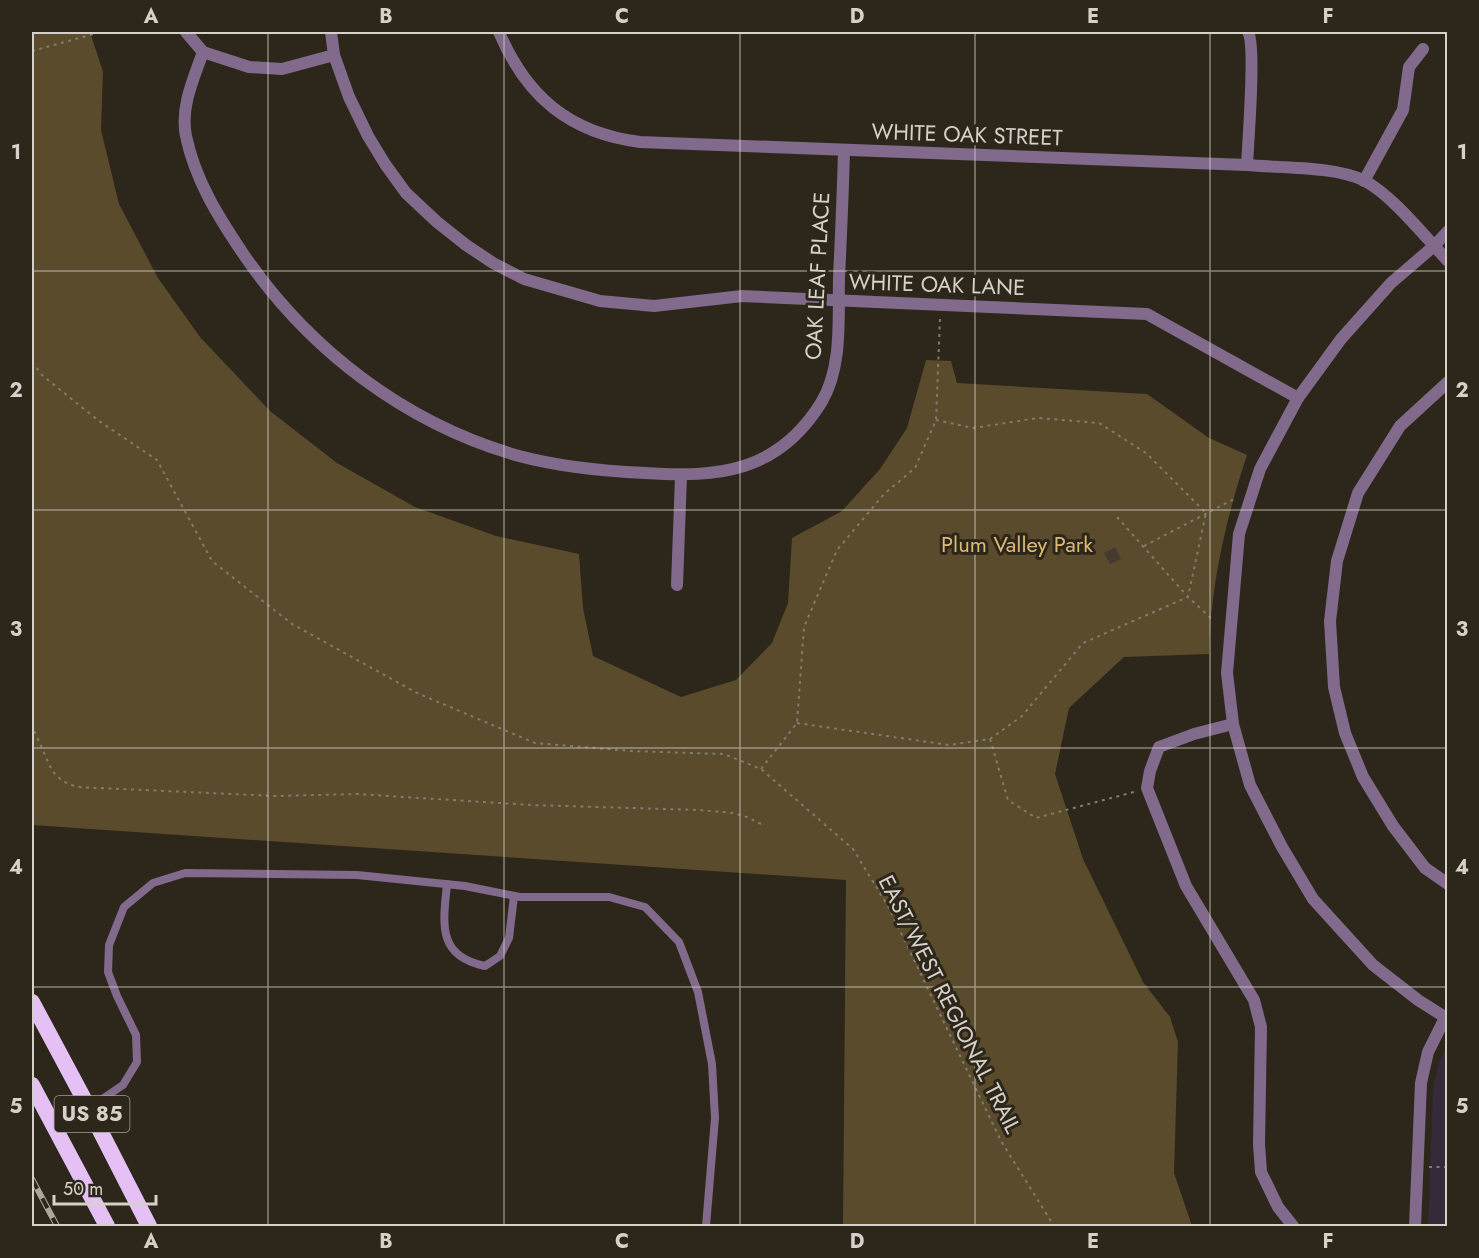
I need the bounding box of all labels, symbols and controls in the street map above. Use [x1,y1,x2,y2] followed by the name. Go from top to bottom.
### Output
[143,2,159,31] text: A
[379,2,393,31] text: B
[615,2,629,31] text: C
[850,2,864,31] text: D
[1087,2,1099,31] text: E
[1322,2,1334,31] text: F
[871,115,1064,153] street label: WHITE OAK STREET
[11,138,21,167] text: 1
[1457,138,1467,167] text: 1
[797,191,837,361] street label: OAK LEAF PLACE
[848,265,1026,303] street label: WHITE OAK LANE
[9,376,23,405] text: 2
[1455,376,1469,405] text: 2
[941,528,1093,560] park label: Plum Valley Park
[10,615,22,644] text: 3
[1456,615,1468,644] text: 3
[9,853,23,882] text: 4
[1455,853,1469,882] text: 4
[871,869,1029,1139] street label: EAST/WEST REGIONAL TRAIL
[10,1092,23,1121] text: 5
[1456,1092,1469,1121] text: 5
[54,1096,130,1132] road number: US 85
[54,1168,156,1206] scale bar
[63,1176,103,1202] text: 50 m
[143,1227,159,1256] text: A
[379,1227,393,1256] text: B
[615,1227,629,1256] text: C
[850,1227,864,1256] text: D
[1087,1227,1099,1256] text: E
[1322,1227,1334,1256] text: F

